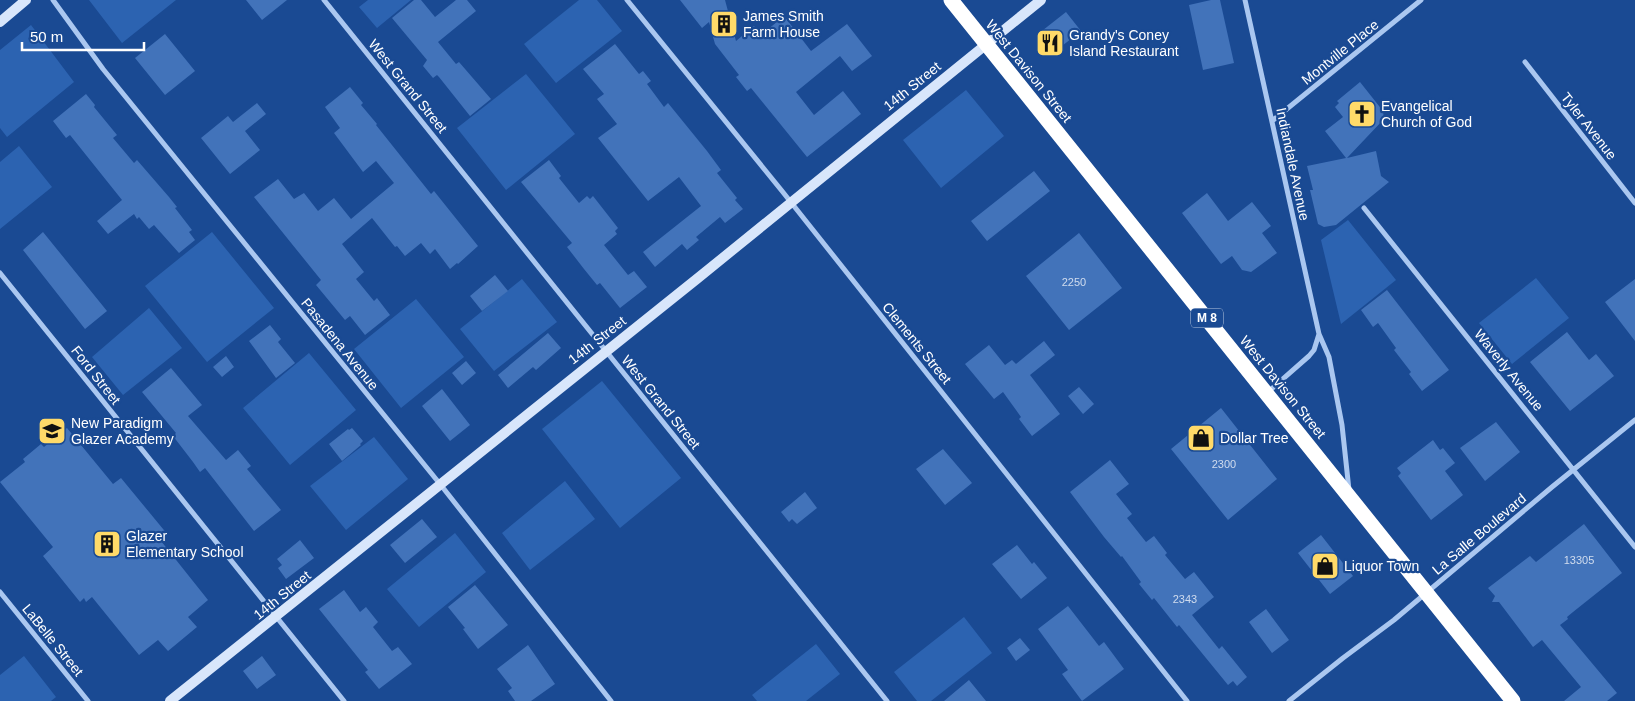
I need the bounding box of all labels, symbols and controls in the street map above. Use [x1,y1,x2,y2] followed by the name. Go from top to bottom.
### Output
[743,8,824,40] place label: James Smith Farm House
[709,9,739,39] building icon: James Smith Farm House
[983,16,1075,126] street label: West Davison Street
[1298,16,1382,88] street label: Montville Place
[22,20,145,52] scale bar
[1069,27,1179,59] place label: Grandy's Coney Island Restaurant
[30,28,63,45] text: 50 m
[1035,28,1065,58] restaurant icon: Grandy's Coney Island Restaurant
[365,36,451,136] street label: West Grand Street
[880,58,944,114] street label: 14th Street
[1558,89,1620,163] street label: Tyler Avenue
[1381,98,1472,130] place label: Evangelical Church of God
[1347,99,1377,129] church icon: Evangelical Church of God
[1273,106,1313,222] street label: Indiandale Avenue
[1062,276,1086,288] house number: 2250
[298,295,382,393] street label: Pasadena Avenue
[879,299,955,387] street label: Clements Street
[1191,308,1223,328] road number: M 8
[565,313,629,367] street label: 14th Street
[1471,326,1547,414] street label: Waverly Avenue
[1237,332,1329,442] street label: West Davison Street
[68,342,124,408] street label: Ford Street
[618,352,704,452] street label: West Grand Street
[71,415,174,447] place label: New Paradigm Glazer Academy
[37,416,67,446] school or university icon: New Paradigm Glazer Academy
[1186,423,1216,453] shop icon: Dollar Tree
[1220,430,1289,446] place label: Dollar Tree
[1212,458,1236,470] house number: 2300
[1429,490,1529,578] street label: La Salle Boulevard
[126,528,244,560] place label: Glazer Elementary School
[92,529,122,559] building icon: Glazer Elementary School
[1310,551,1340,581] shop icon: Liquor Town
[1564,554,1594,566] house number: 13305
[1344,558,1419,574] place label: Liquor Town
[250,567,314,623] street label: 14th Street
[1173,593,1197,605] house number: 2343
[19,601,87,679] street label: LaBelle Street

